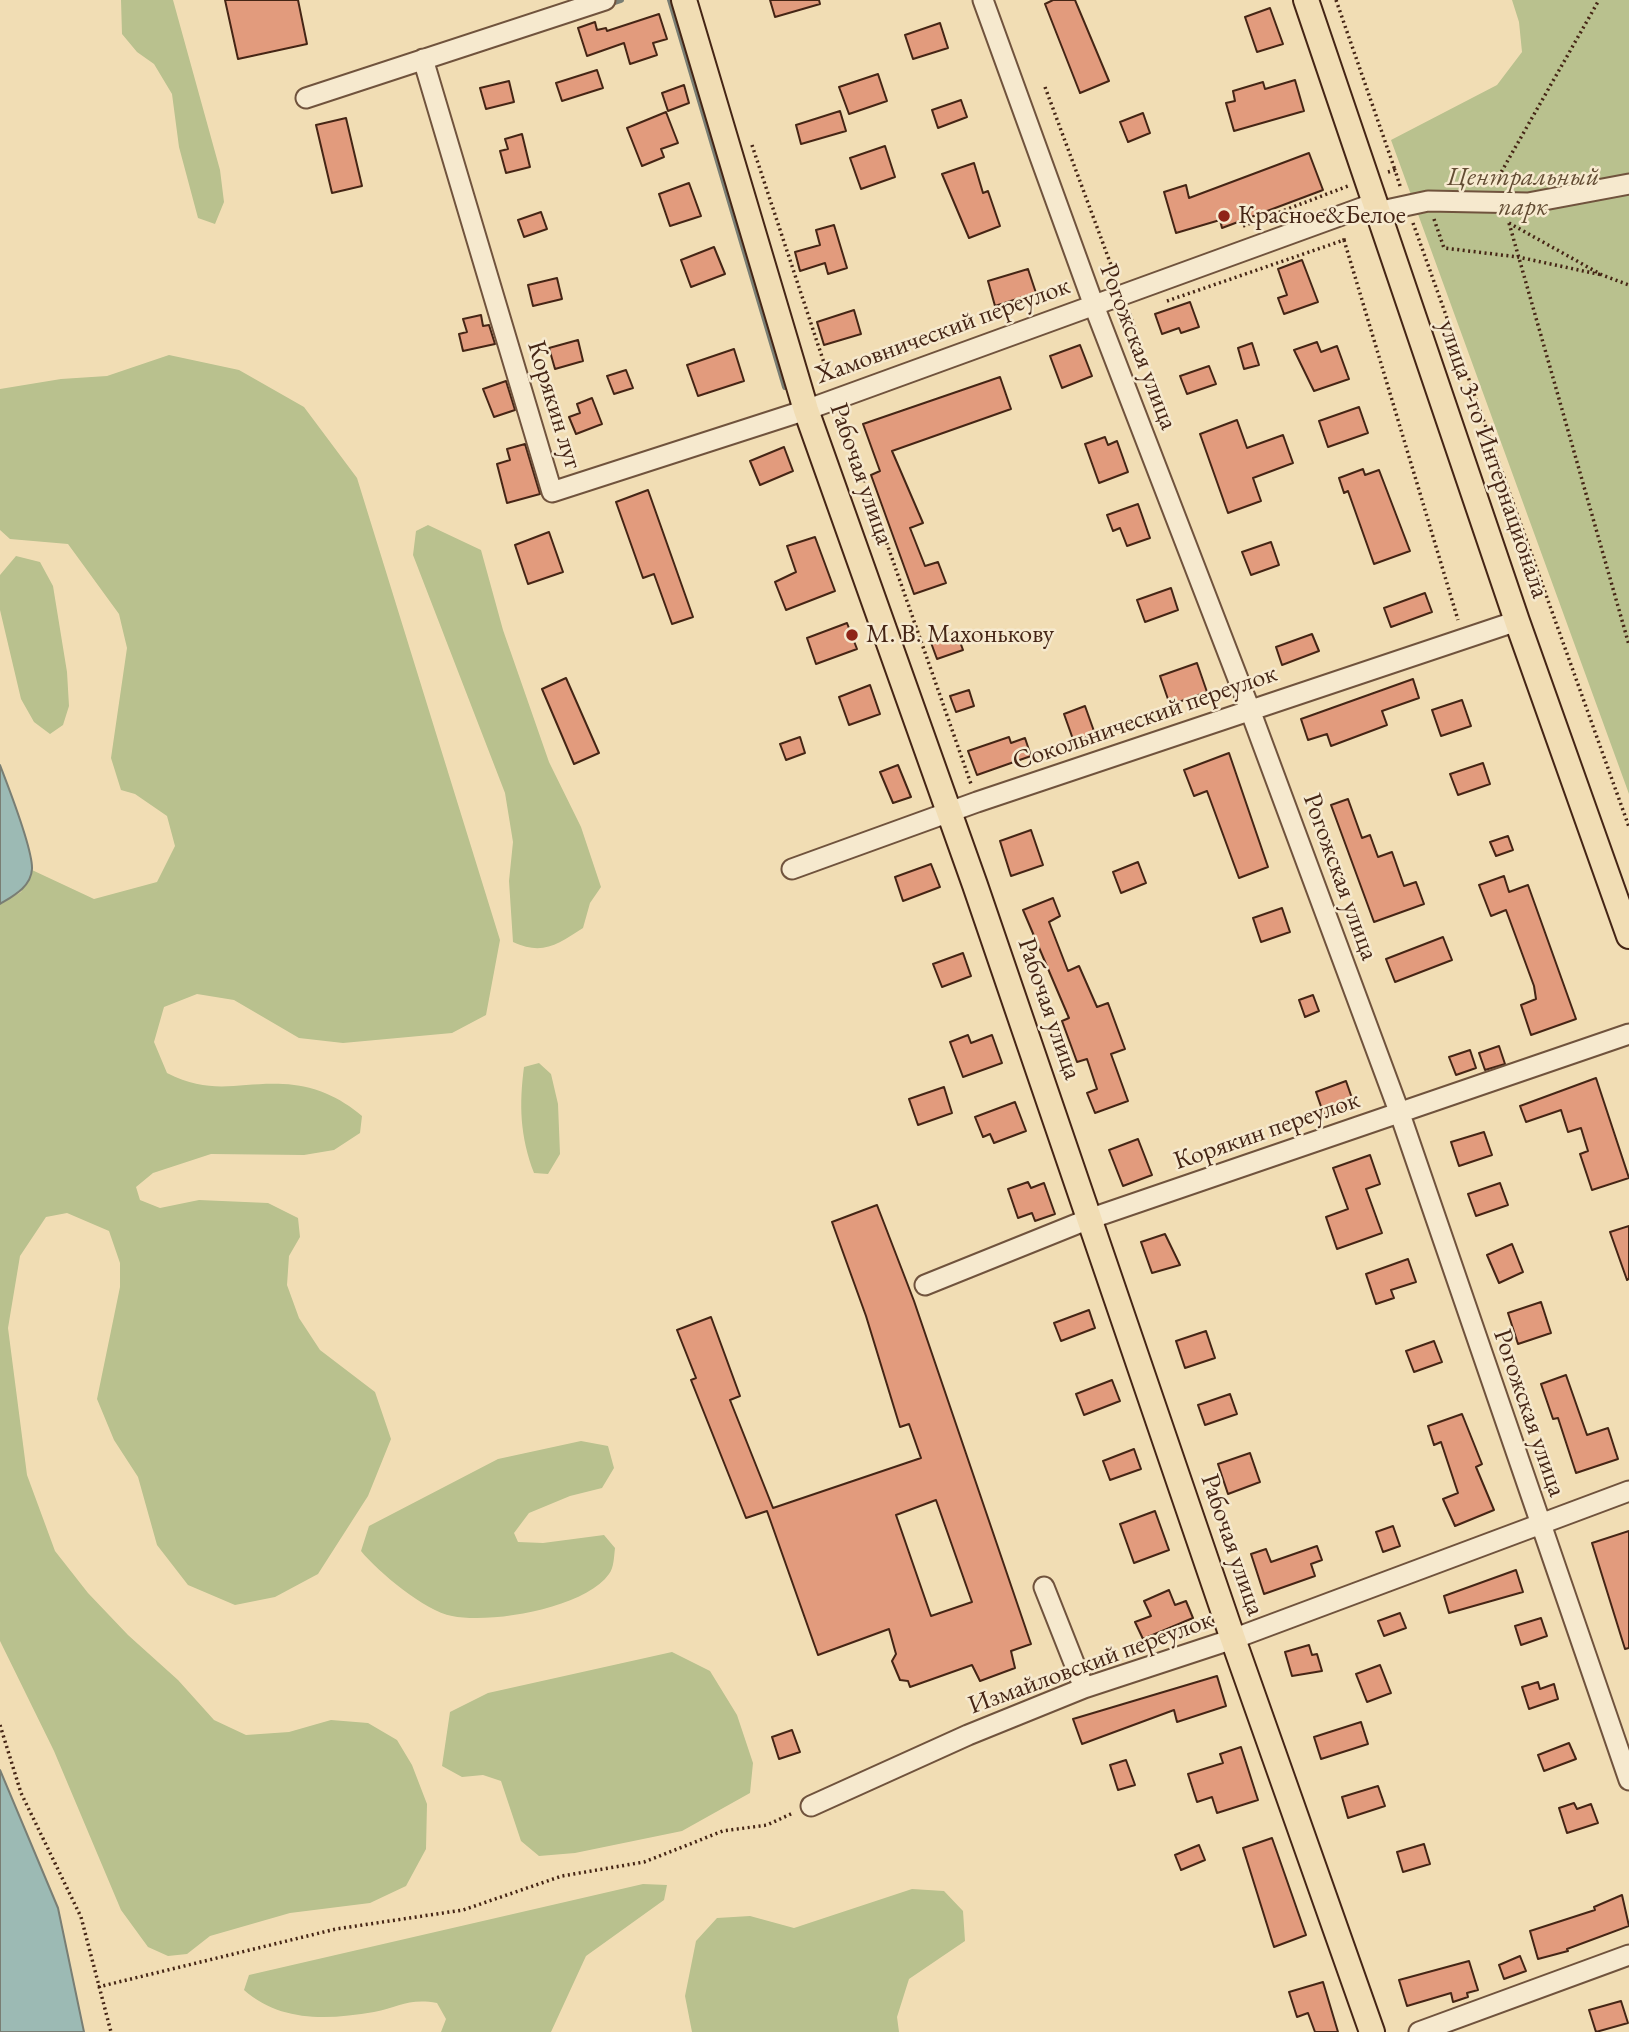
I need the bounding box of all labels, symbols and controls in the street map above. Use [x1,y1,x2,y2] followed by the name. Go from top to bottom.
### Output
[1447,162,1599,224] park label: Центральный парк
[1238,200,1406,232] place label: Красное&Белое
[1216,208,1232,224] marker: Красное&Белое
[1092,260,1184,434] street label: Рогожская улица
[812,270,1074,392] street label: Хамовнический переулок
[1431,316,1555,602] street label: улица 3-го Интернационала
[520,337,588,473] street label: Корякин луг
[822,399,900,549] street label: Рабочая улица
[866,619,1054,651] place label: М. В. Махонькову
[844,627,860,643] marker: М. В. Махонькову
[1009,658,1281,778] street label: Сокольнический переулок
[1295,789,1385,965] street label: Рогожская улица
[1010,934,1088,1084] street label: Рабочая улица
[1170,1085,1364,1177] street label: Корякин переулок
[1486,1325,1572,1501] street label: Рогожская улица
[1193,1470,1271,1620] street label: Рабочая улица
[964,1604,1218,1722] street label: Измайловский переулок

